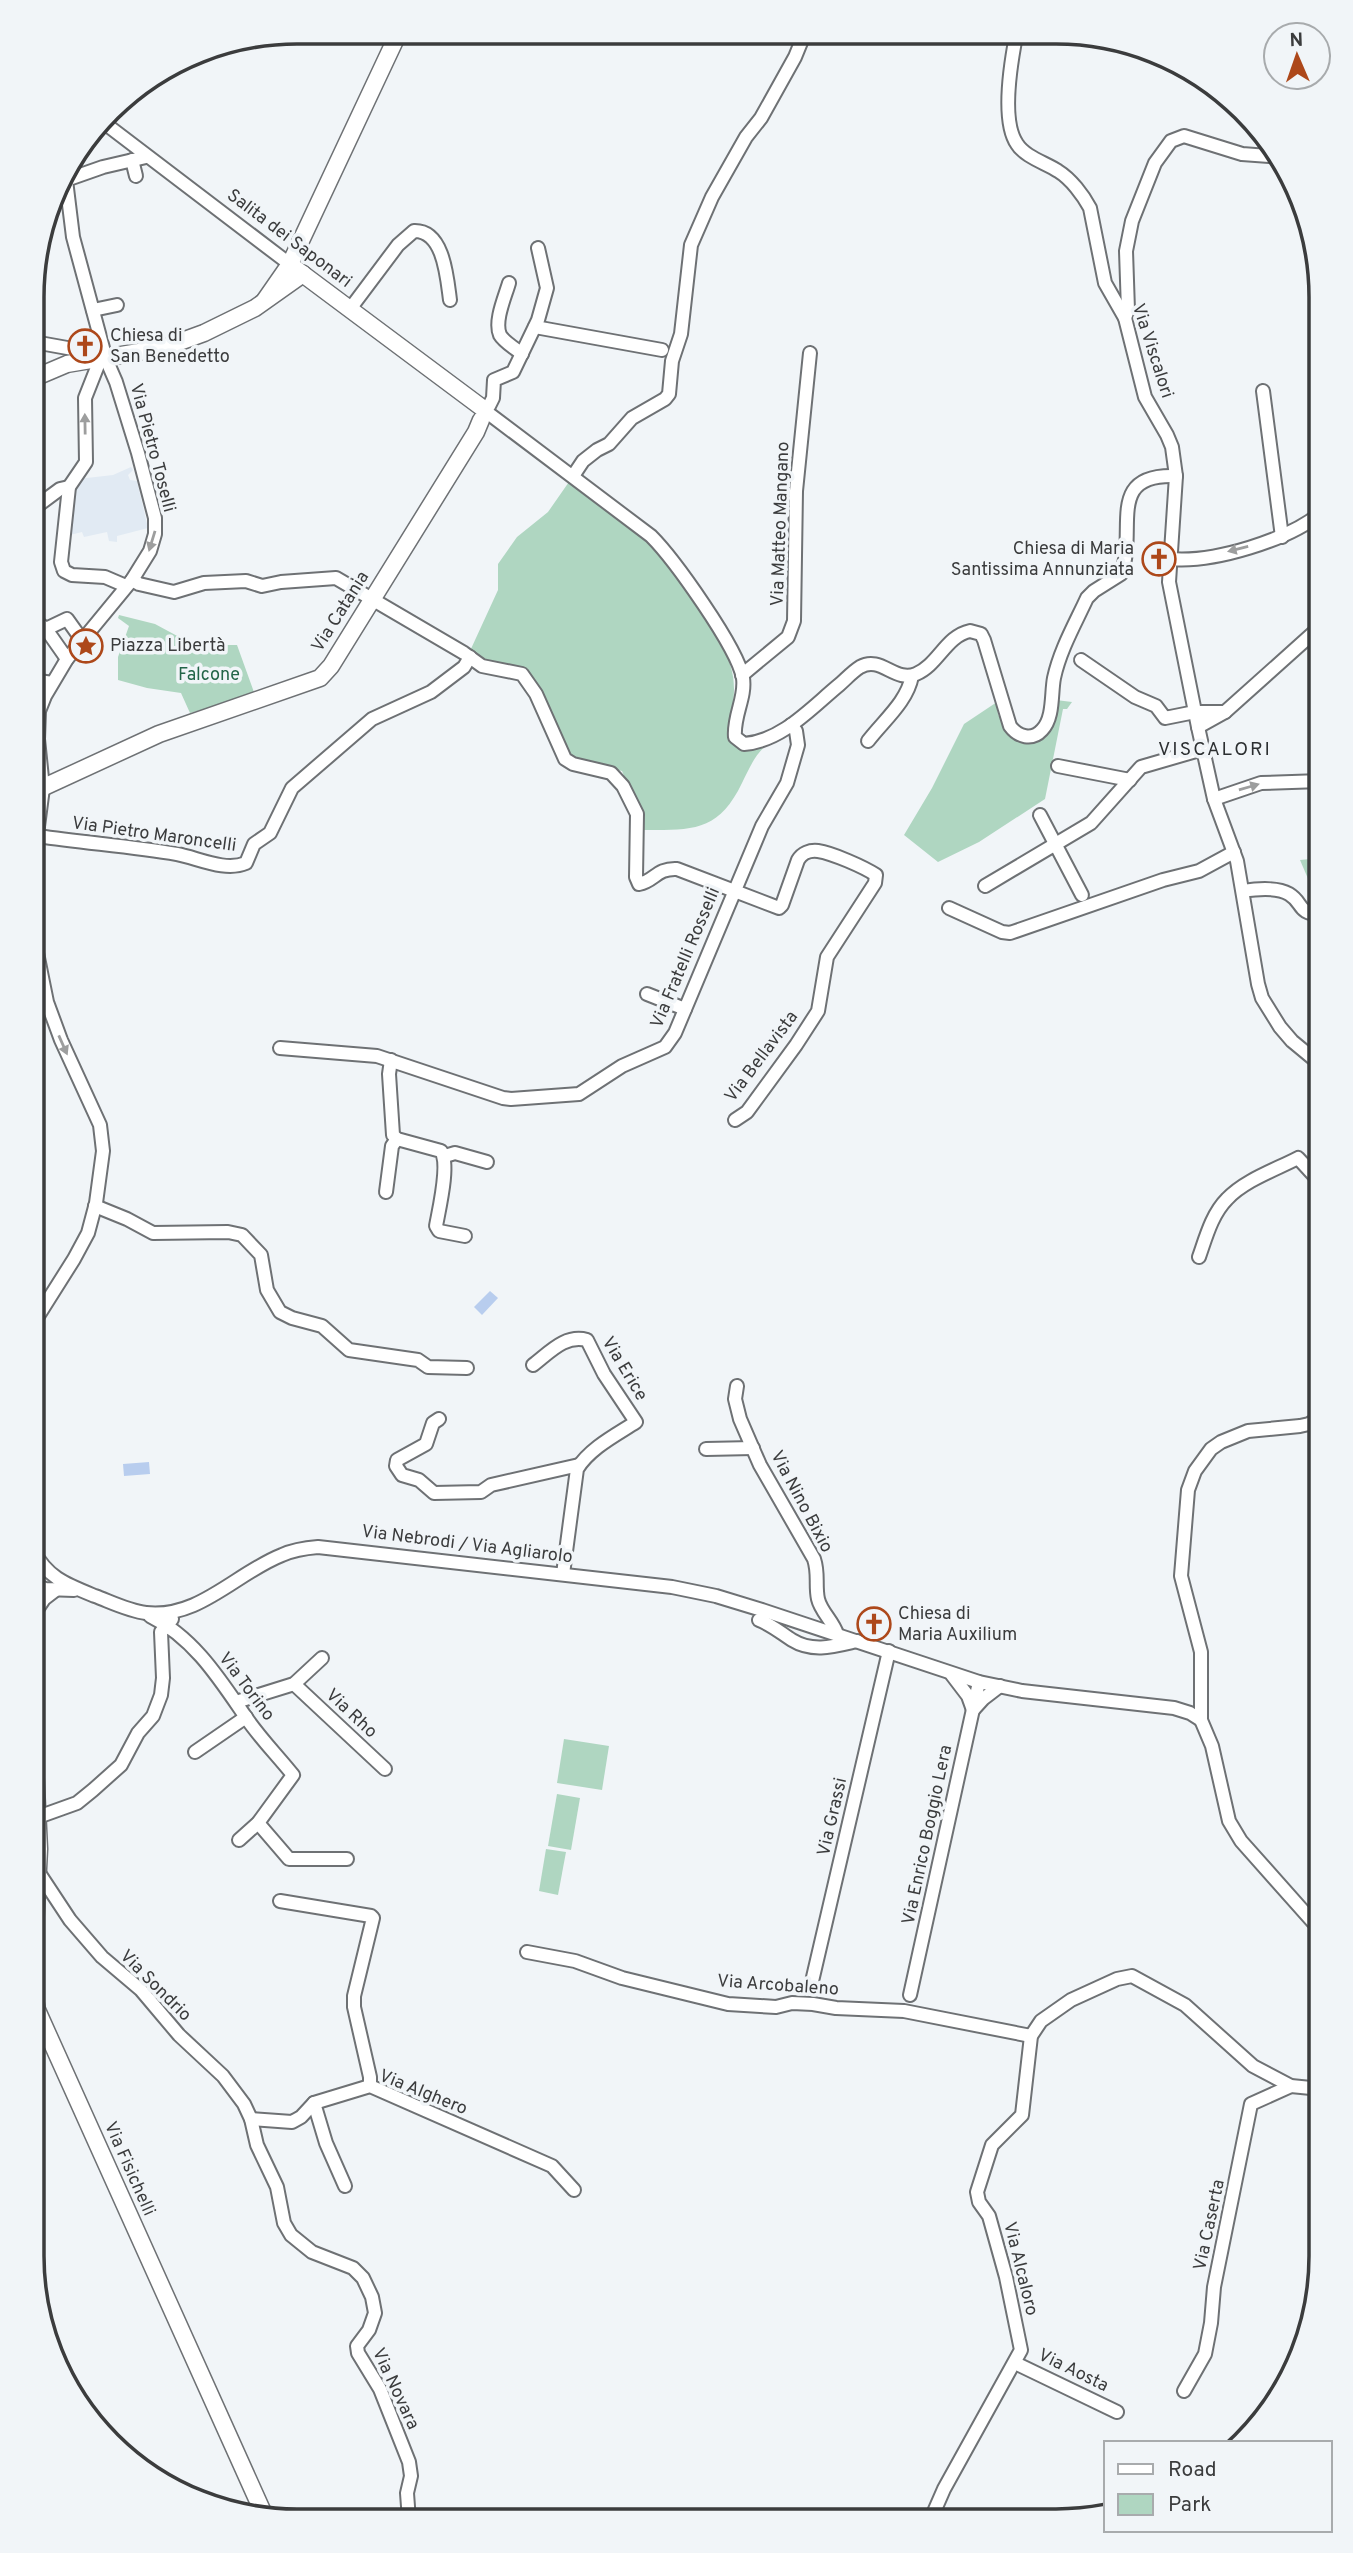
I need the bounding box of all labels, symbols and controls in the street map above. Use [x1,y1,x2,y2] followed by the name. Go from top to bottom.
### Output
[1262,21,1332,91] north arrow
[1289,29,1304,53] text: N
[222,184,356,294] street label: Salita dei Saponari
[1126,301,1178,401] street label: Via Viscalori
[110,325,230,369] place label: Chiesa di San Benedetto
[66,327,104,365] church icon: Chiesa di San Benedetto
[124,381,180,515] street label: Via Pietro Toselli
[80,413,91,435] one-way arrow
[767,441,795,607] street label: Via Matteo Mangano
[146,531,156,552] one-way arrow
[951,538,1134,582] place label: Chiesa di Maria Santissima Annunziata
[1140,540,1178,578] church icon: Chiesa di Maria Santissima Annunziata
[1226,544,1248,555] one-way arrow
[307,567,375,657] street label: Via Catania
[67,627,105,665] place icon: Piazza Libertà
[110,635,226,658] place label: Piazza Libertà
[178,664,240,687] park label: Falcone
[1158,738,1272,762] district label: VISCALORI
[1239,781,1260,791] one-way arrow
[70,812,238,858] street label: Via Pietro Maroncelli
[646,884,726,1032] street label: Via Fratelli Rosselli
[720,1007,804,1107] street label: Via Bellavista
[58,1035,69,1056] one-way arrow
[596,1333,652,1405] street label: Via Erice
[764,1447,838,1557] street label: Via Nino Bixio
[360,1521,574,1569] street label: Via Nebrodi / Via Agliarolo
[898,1603,1017,1647] place label: Chiesa di Maria Auxilium
[855,1605,893,1643] church icon: Chiesa di Maria Auxilium
[213,1648,279,1726] street label: Via Torino
[320,1684,382,1744] street label: Via Rho
[898,1743,958,1927] street label: Via Enrico Boggio Lera
[813,1775,853,1859] street label: Via Grassi
[114,1945,196,2027] street label: Via Sondrio
[716,1970,840,2002] street label: Via Arcobaleno
[375,2065,471,2121] street label: Via Alghero
[98,2118,160,2220] street label: Via Fisichelli
[1189,2177,1231,2273] street label: Via Caserta
[997,2220,1043,2318] street label: Via Alcaloro
[1034,2344,1112,2398] street label: Via Aosta
[366,2345,424,2433] street label: Via Novara
[1104,2441,1332,2532] legend
[1168,2457,1217,2484] text: Road
[1168,2492,1211,2519] text: Park

